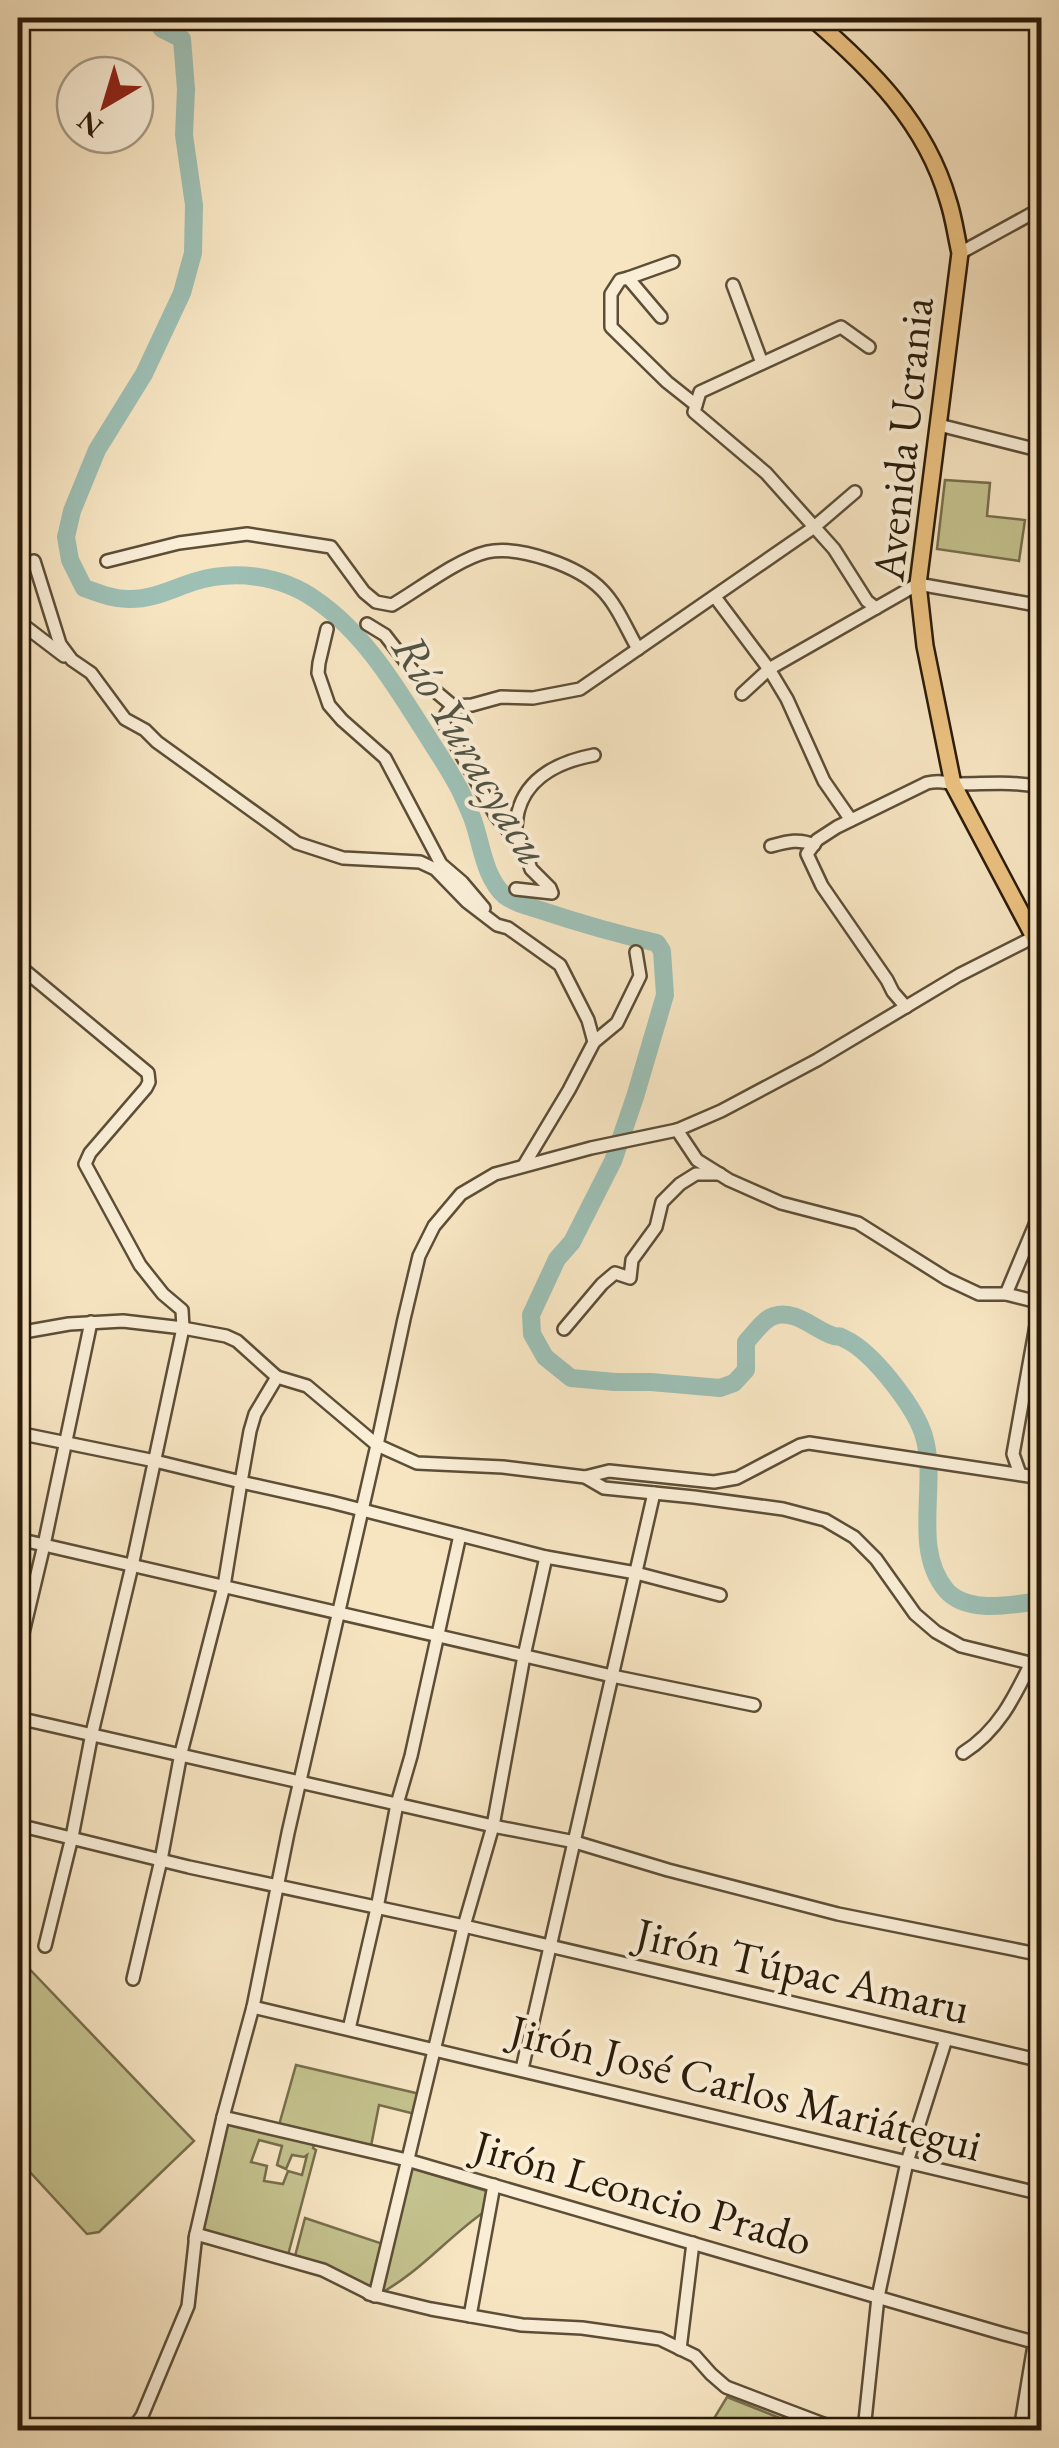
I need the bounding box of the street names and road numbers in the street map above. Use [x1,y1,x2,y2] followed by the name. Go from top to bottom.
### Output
[858,294,946,585] street label: Avenida Ucrania
[627,1903,976,2037] street label: Jirón Túpac Amaru
[500,1999,988,2174] street label: Jirón José Carlos Mariátegui
[463,2115,819,2268] street label: Jirón Leoncio Prado

